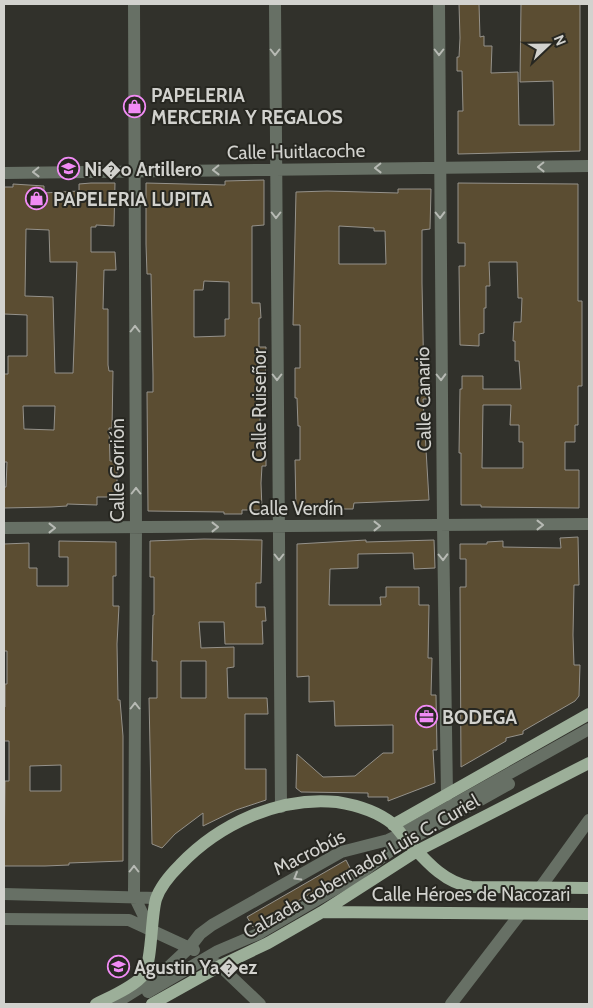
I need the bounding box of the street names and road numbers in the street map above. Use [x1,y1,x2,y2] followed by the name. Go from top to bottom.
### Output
[227,139,366,164] street label: Calle Huitlacoche
[411,346,436,452] street label: Calle Canario
[248,348,271,462] street label: Calle Ruiseñor
[106,418,129,522] street label: Calle Gorrión
[249,497,343,520] street label: Calle Verdín
[239,789,484,944] street label: Calzada Gobernador Luis C. Curiel
[269,825,349,880] street label: Macrobús
[372,883,570,906] street label: Calle Héroes de Nacozari

